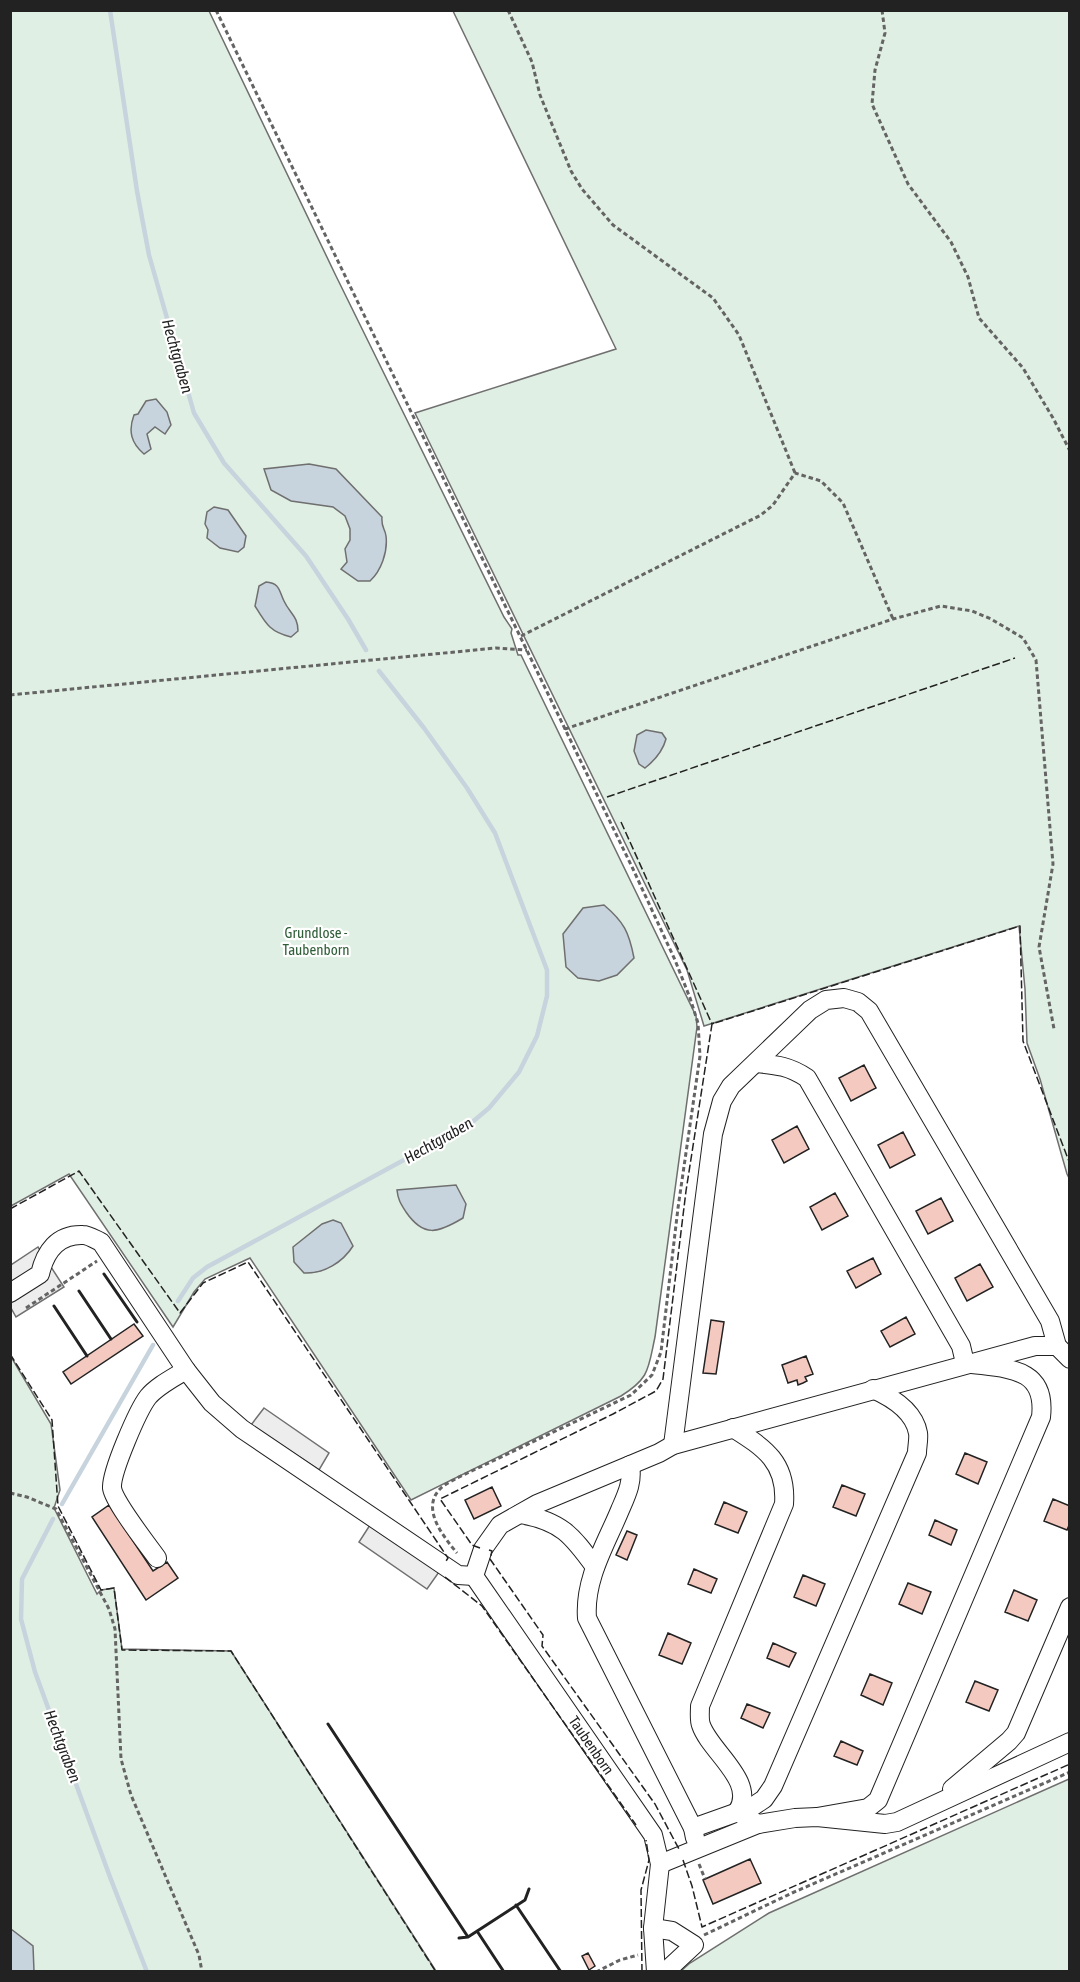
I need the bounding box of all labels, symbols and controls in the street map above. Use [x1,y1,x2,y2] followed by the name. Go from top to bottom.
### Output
[158,317,197,396] water label: Hechtgraben
[283,924,349,958] park label: Grundlose - Taubenborn
[401,1113,476,1168] water label: Hechtgraben
[40,1707,85,1785] water label: Hechtgraben
[566,1713,618,1778] street label: Taubenborn

